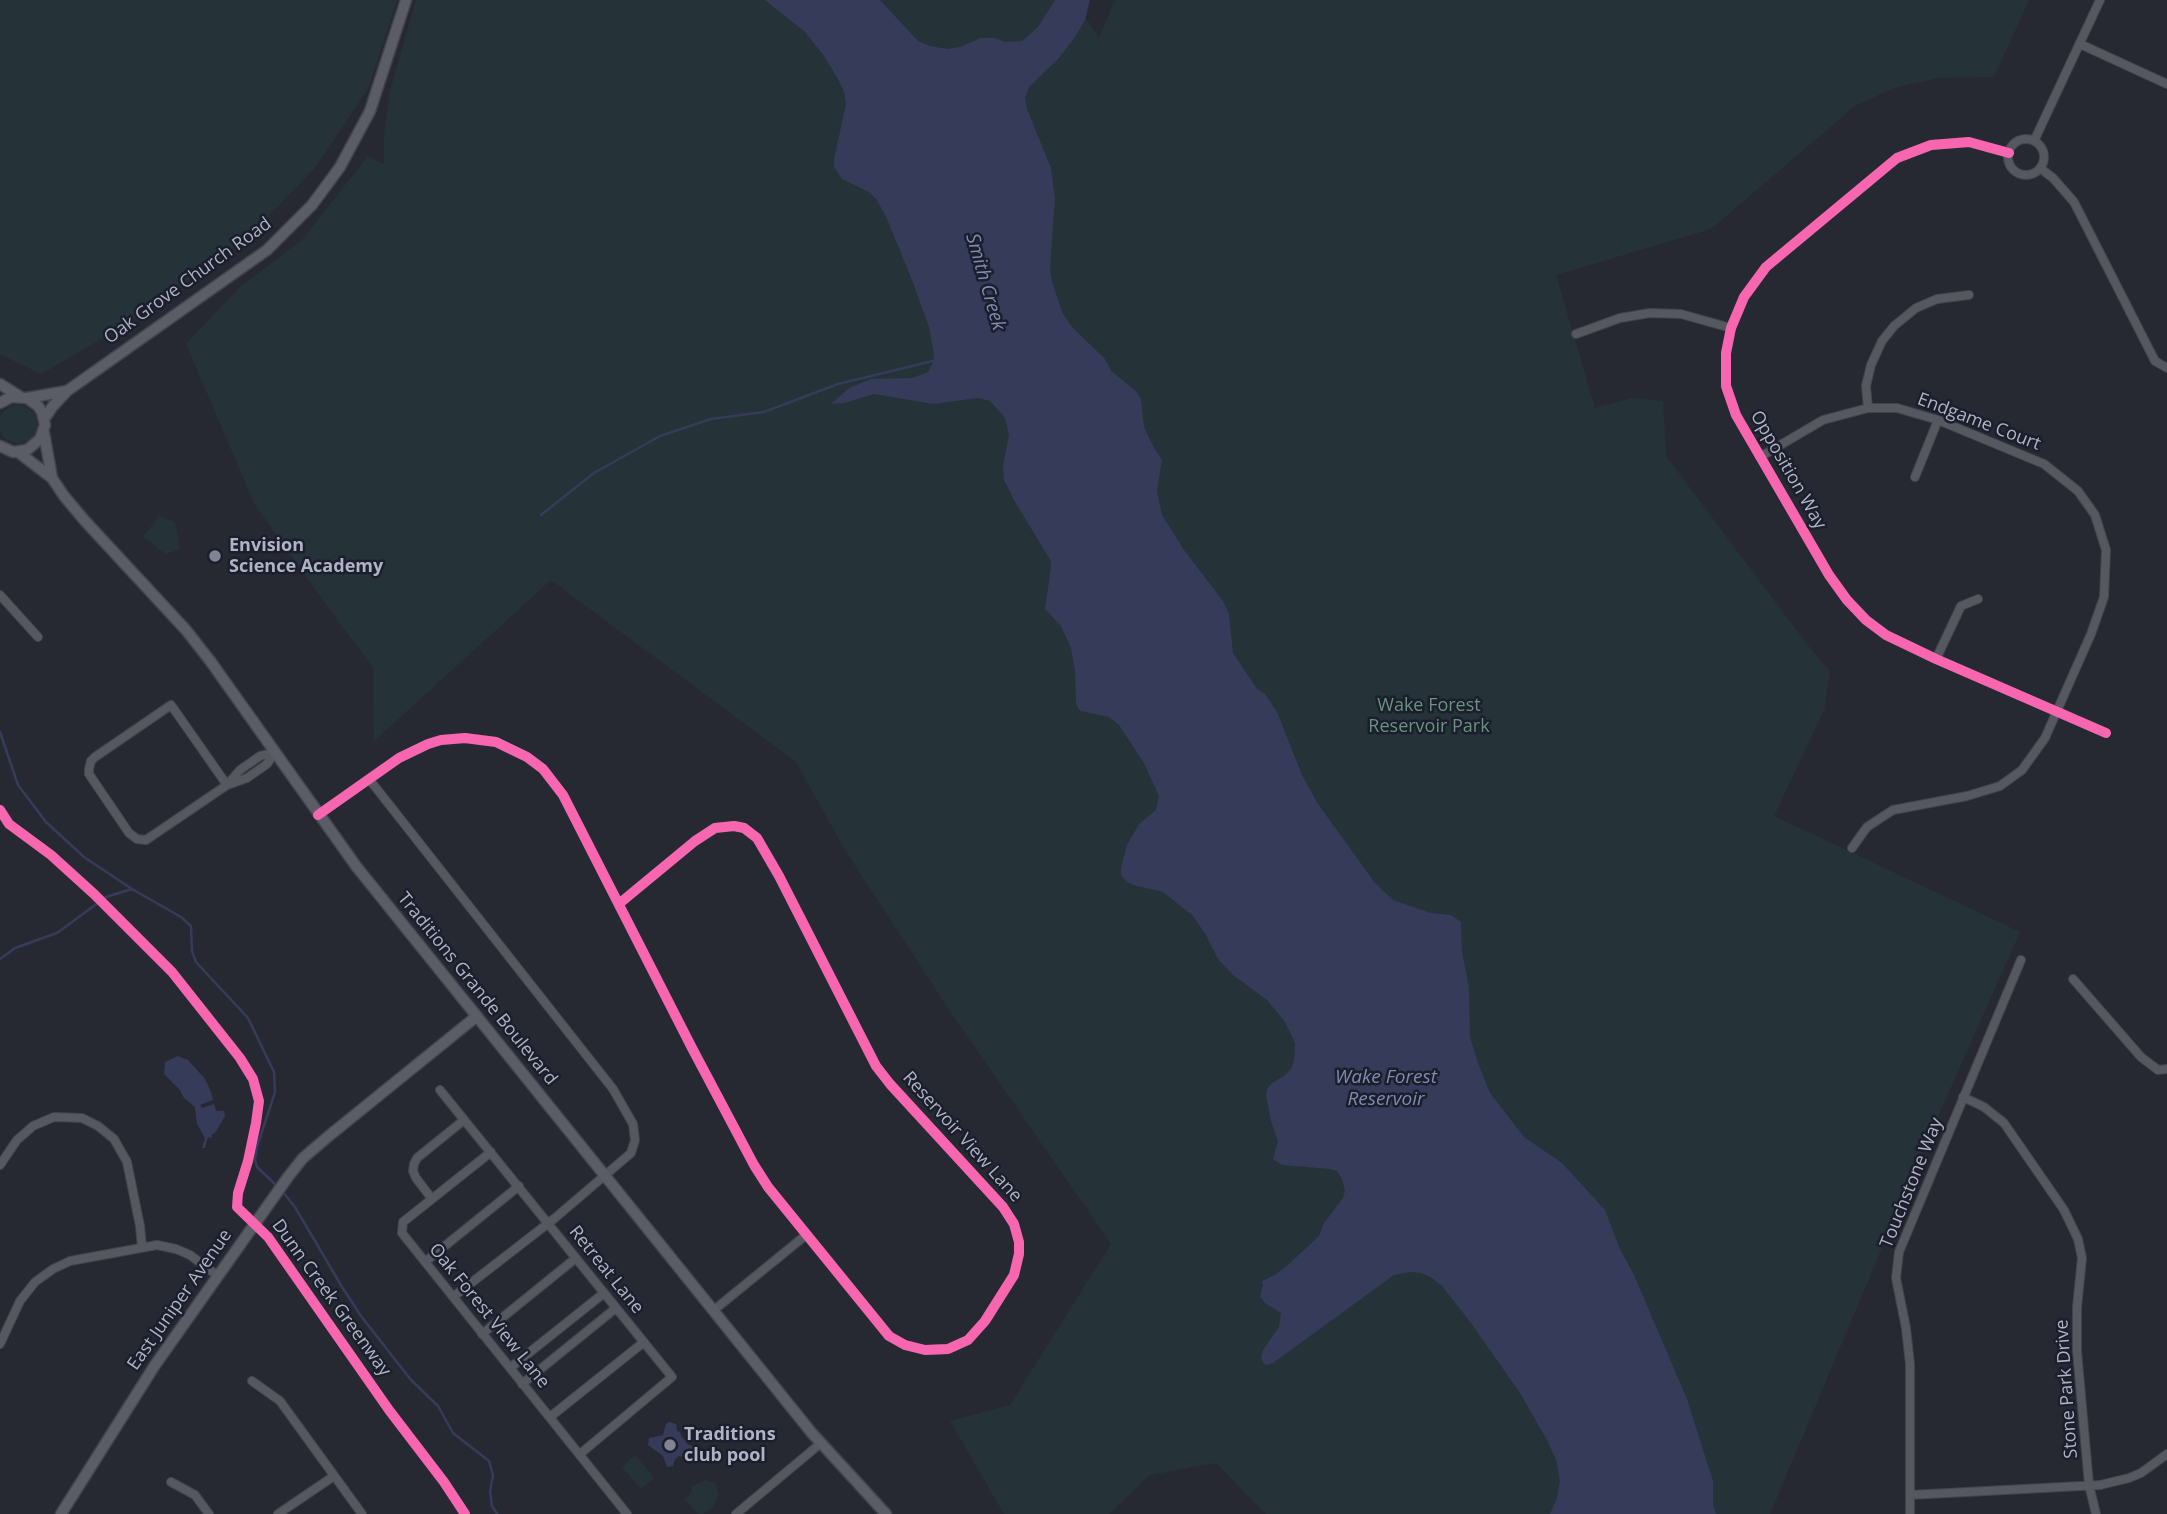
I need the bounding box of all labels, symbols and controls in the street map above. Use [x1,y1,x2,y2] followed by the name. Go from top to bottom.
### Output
[100,213,276,349] street label: Oak Grove Church Road
[960,231,1010,333] water label: Smith Creek
[1914,389,2044,455] street label: Endgame Court
[1745,407,1831,533] street label: Opposition Way
[229,535,383,578] place label: Envision Science Academy
[207,548,223,564] marker: Envision Science Academy
[1368,695,1490,738] park label: Wake Forest Reservoir Park
[393,888,561,1090] street label: Traditions Grande Boulevard
[898,1067,1026,1207] street label: Reservoir View Lane
[1335,1067,1437,1111] water label: Wake Forest Reservoir
[1876,1115,1948,1251] street label: Touchstone Way
[267,1215,395,1381] street label: Dunn Creek Greenway
[564,1222,648,1318] street label: Retreat Lane
[123,1225,237,1375] street label: East Juniper Avenue
[424,1239,554,1393] street label: Oak Forest View Lane
[2051,1319,2083,1459] street label: Stone Park Drive
[684,1424,776,1466] place label: Traditions club pool
[662,1437,678,1453] marker: Traditions club pool

